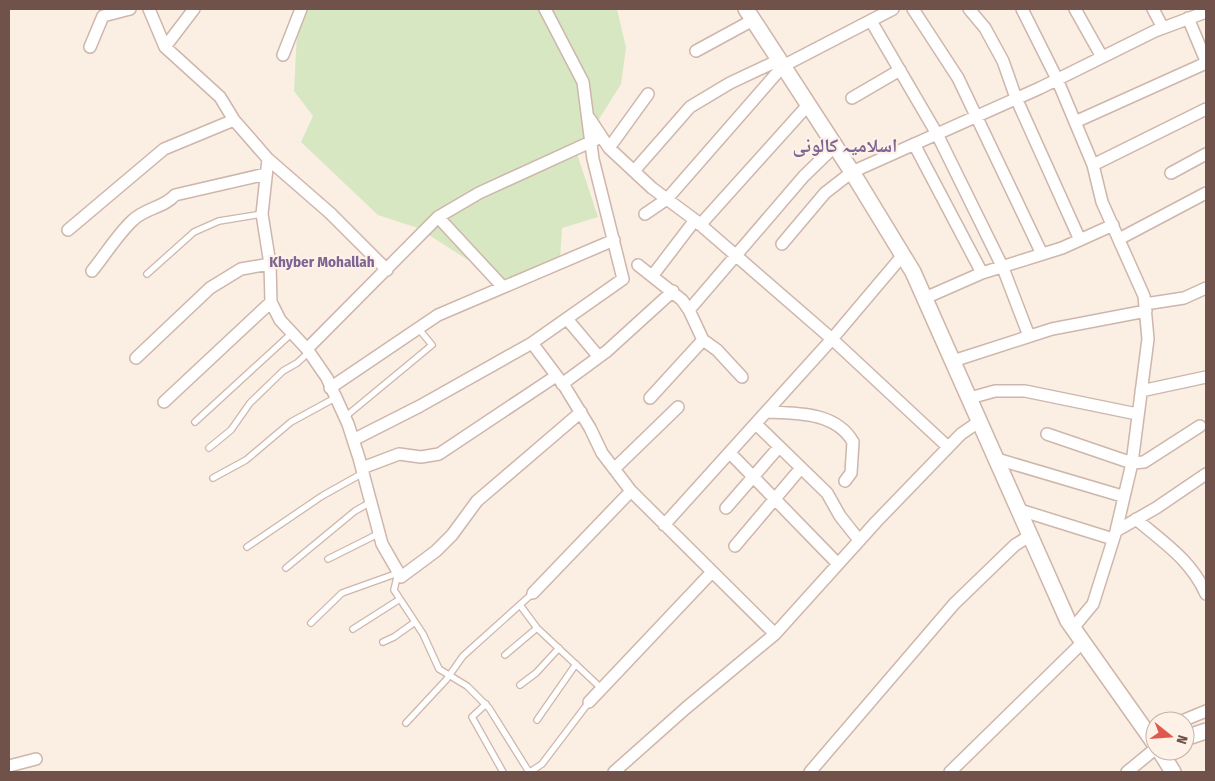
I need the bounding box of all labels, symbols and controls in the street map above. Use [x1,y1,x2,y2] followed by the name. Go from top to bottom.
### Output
[793,134,897,157] district label: اسلامیہ کالونی
[269,253,375,271] district label: Khyber Mohallah
[1145,711,1195,761] north arrow
[1173,733,1191,746] text: N

